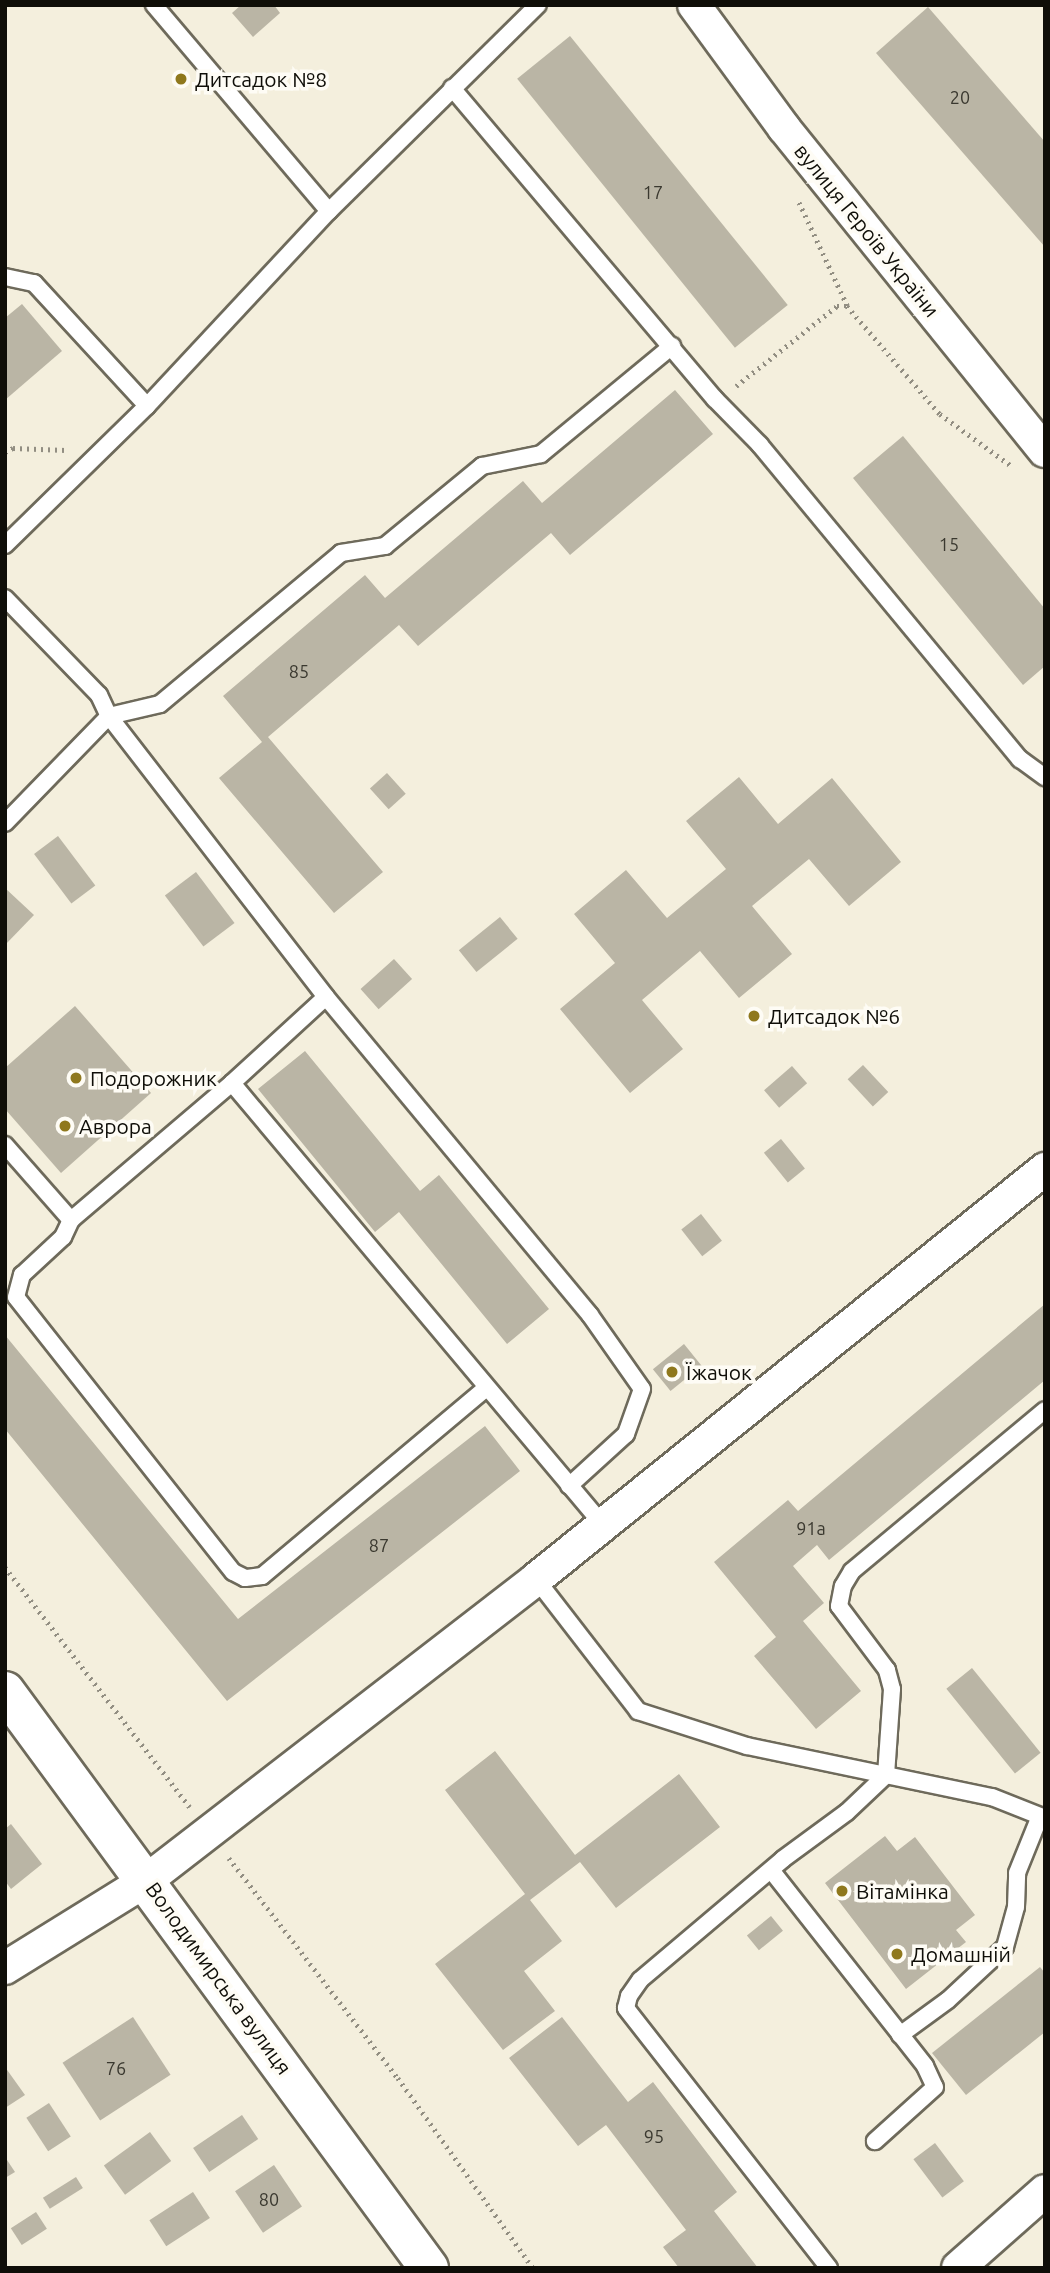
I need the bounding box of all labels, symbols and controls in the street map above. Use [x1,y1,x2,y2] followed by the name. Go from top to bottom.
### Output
[195,66,327,92] place label: Дитсадок №8
[173,71,189,87] marker: Дитсадок №8
[950,86,970,108] house number: 20
[789,138,945,322] street label: вулиця Героїв України
[643,181,663,203] house number: 17
[939,533,959,555] house number: 15
[289,660,309,682] house number: 85
[768,1003,900,1029] place label: Дитсадок №6
[746,1008,762,1024] marker: Дитсадок №6
[90,1065,217,1091] place label: Подорожник
[68,1070,84,1086] marker: Подорожник
[79,1113,152,1139] place label: Аврора
[57,1118,73,1134] marker: Аврора
[686,1359,752,1385] place label: Їжачок
[664,1364,680,1380] marker: Їжачок
[796,1517,826,1539] house number: 91а
[369,1534,389,1556] house number: 87
[141,1877,297,2079] street label: Володимирська вулиця
[856,1878,949,1904] place label: Вітамінка
[834,1883,850,1899] marker: Вітамінка
[911,1941,1011,1967] place label: Домашній
[889,1946,905,1962] marker: Домашній
[106,2057,126,2079] house number: 76
[644,2125,664,2147] house number: 95
[259,2188,279,2210] house number: 80

